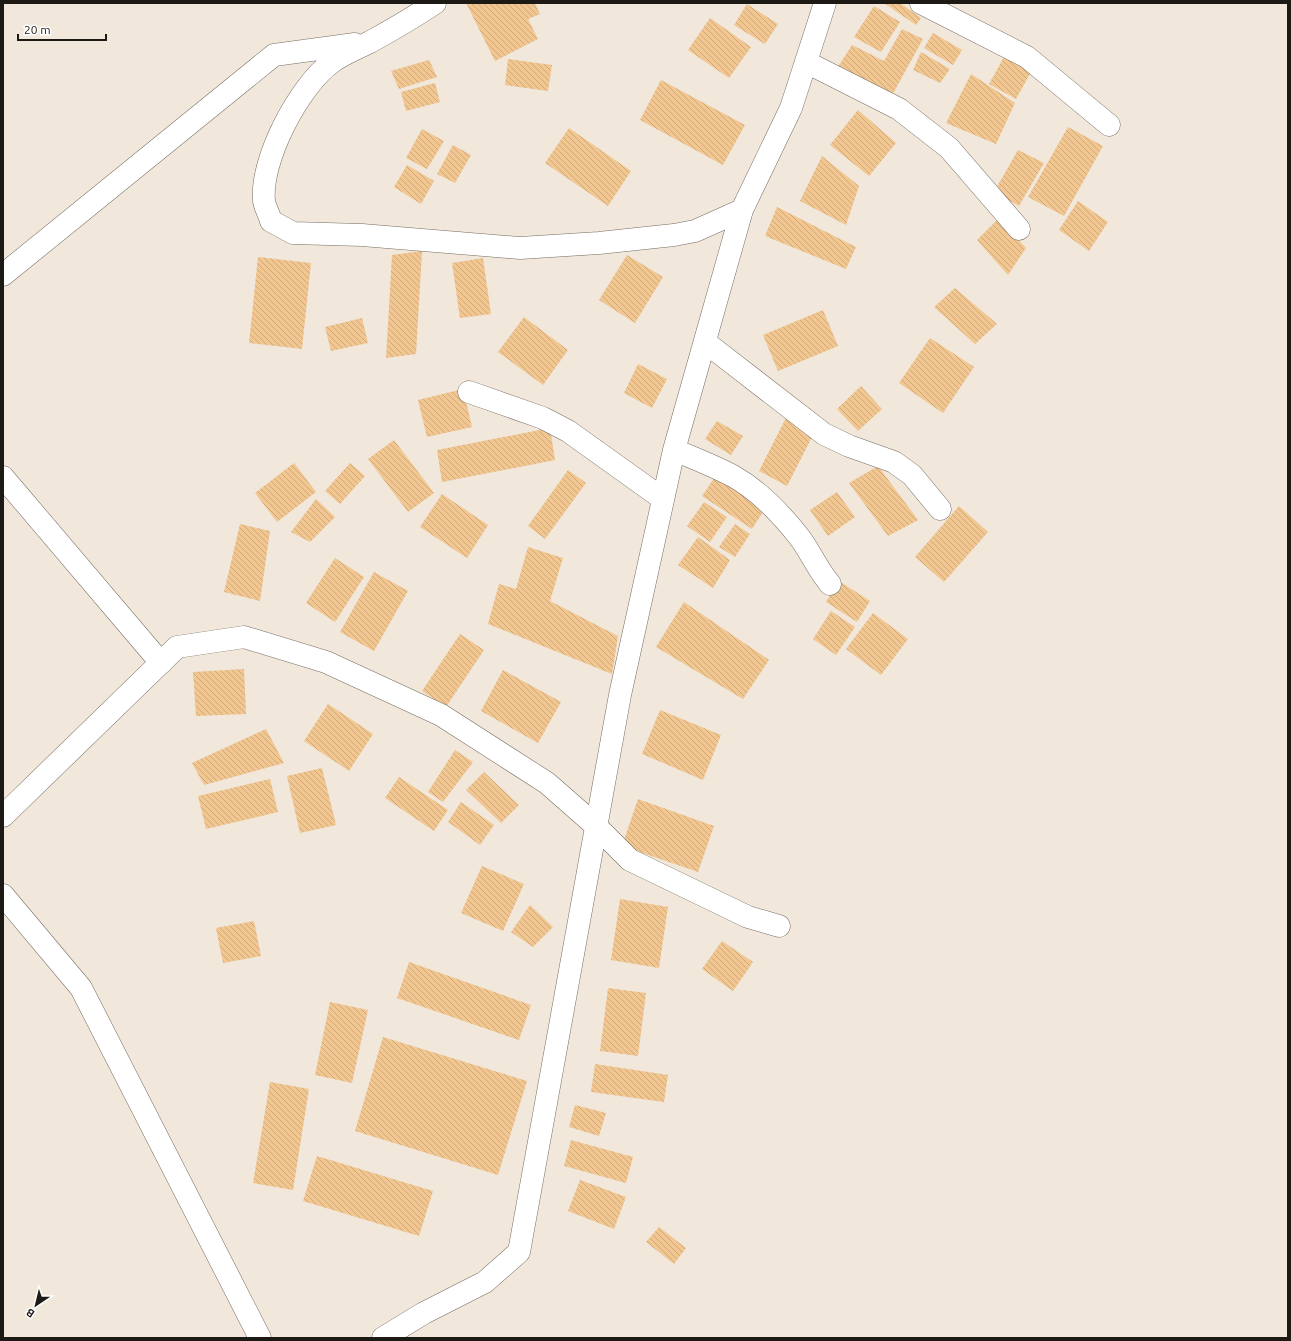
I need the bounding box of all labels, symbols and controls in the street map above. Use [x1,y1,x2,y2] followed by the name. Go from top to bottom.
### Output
[18,16,106,42] scale bar
[24,23,51,36] text: 20 m
[16,1285,56,1325] north arrow
[24,1306,37,1320] text: B

